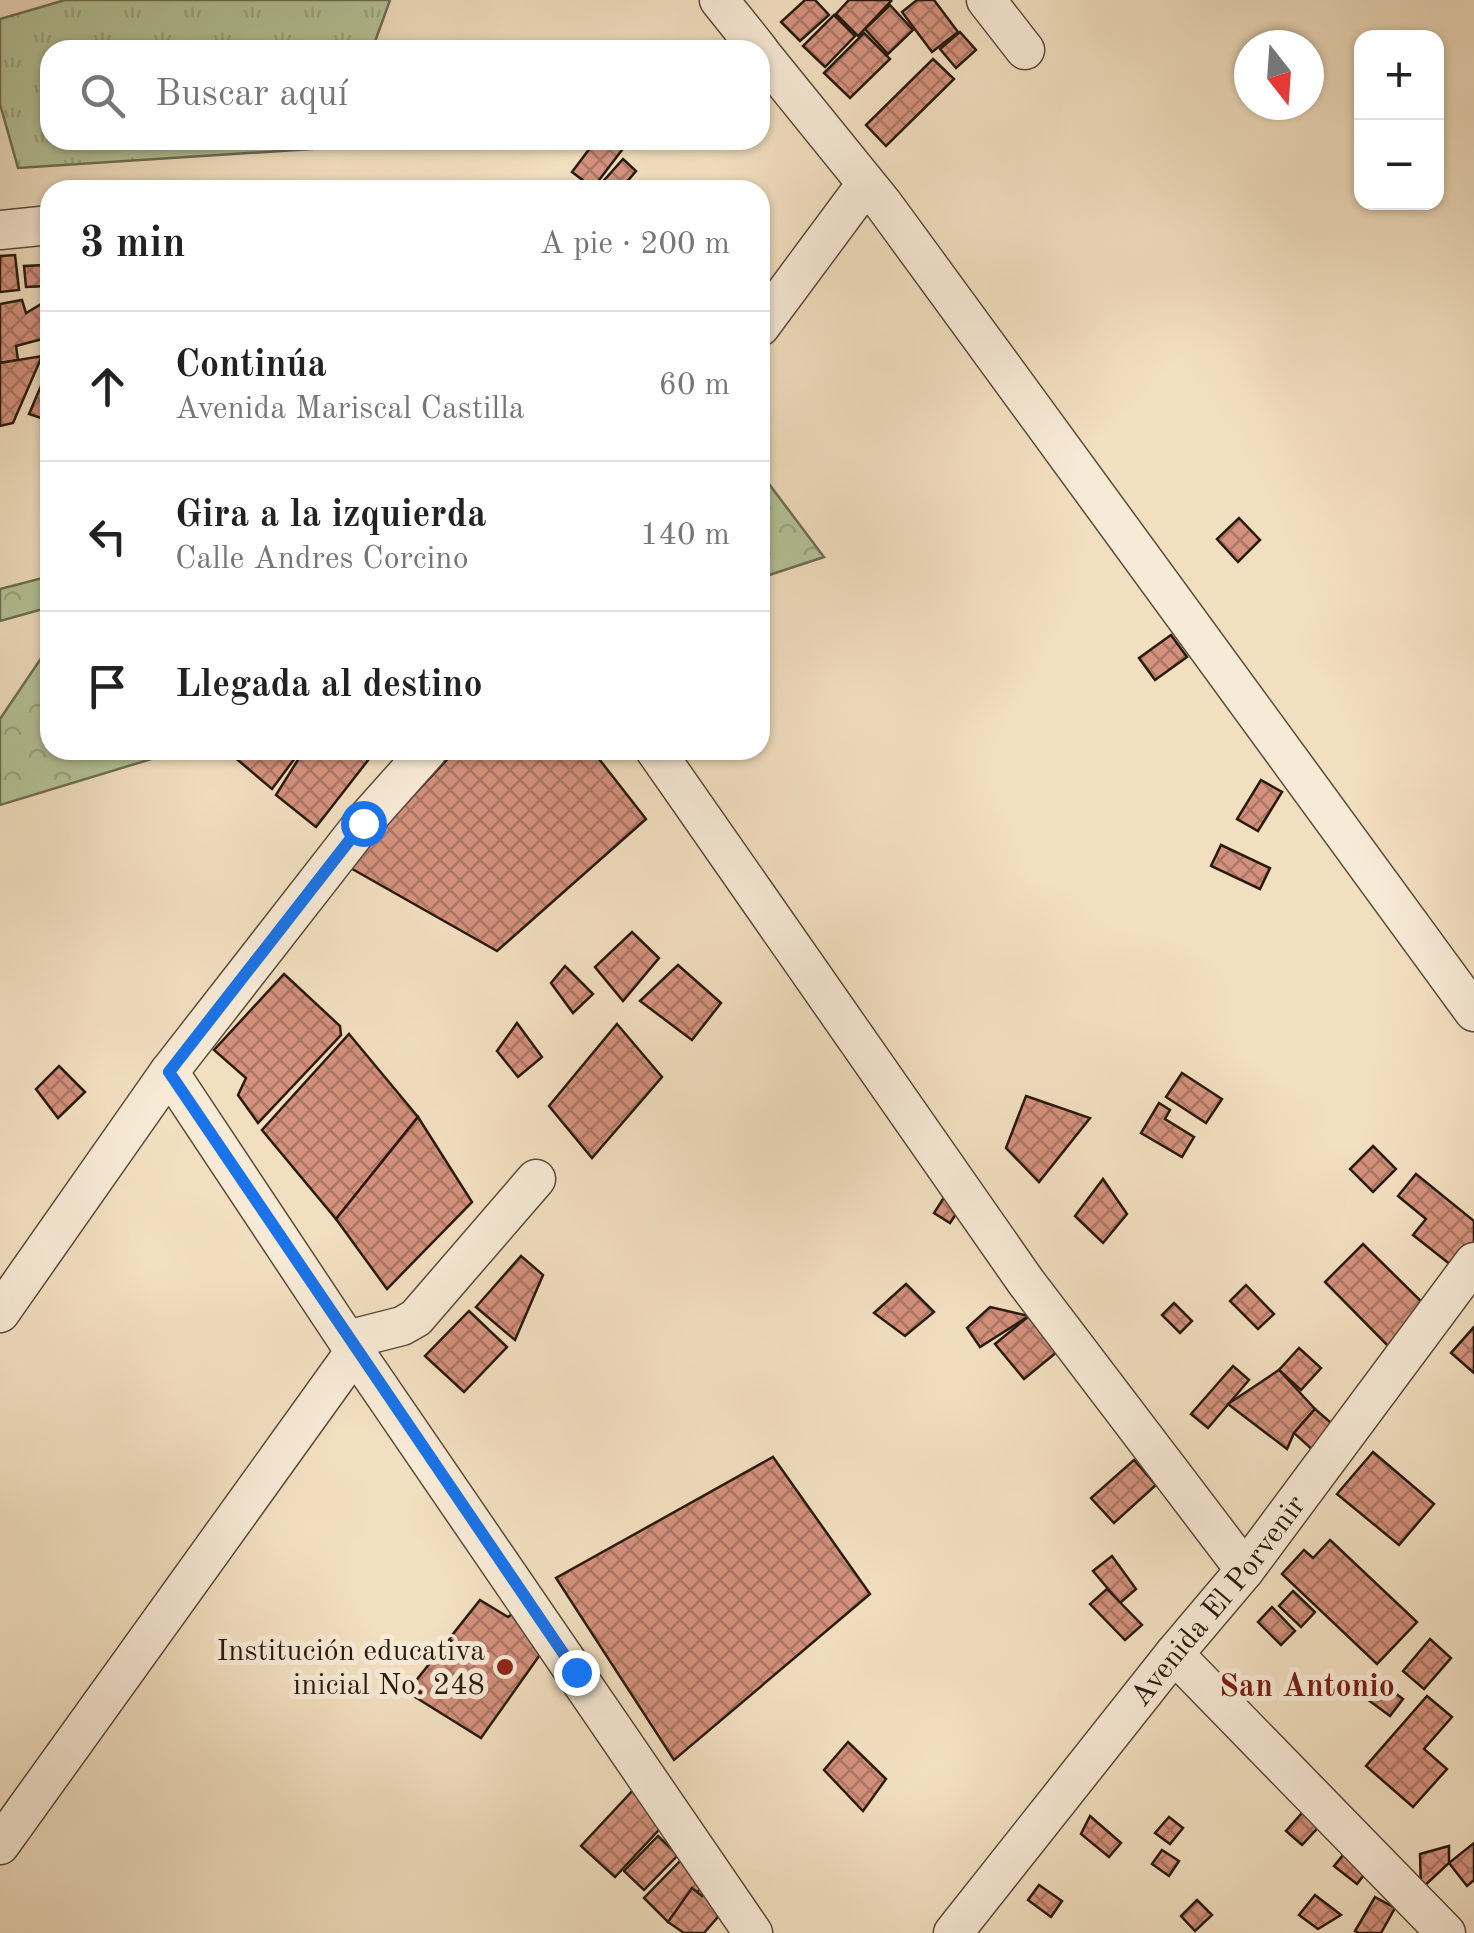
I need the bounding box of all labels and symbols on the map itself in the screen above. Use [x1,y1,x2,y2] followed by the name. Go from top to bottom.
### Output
[1234,30,1324,120] north arrow
[341,801,387,847] route start
[1126,1490,1312,1713] street label: Avenida El Porvenir
[216,1637,485,1701] place label: Institución educativa inicial No. 248
[554,1650,600,1696] route end
[494,1656,516,1678] marker: Institución educativa inicial No. 248
[1219,1672,1395,1704] district label: San Antonio

